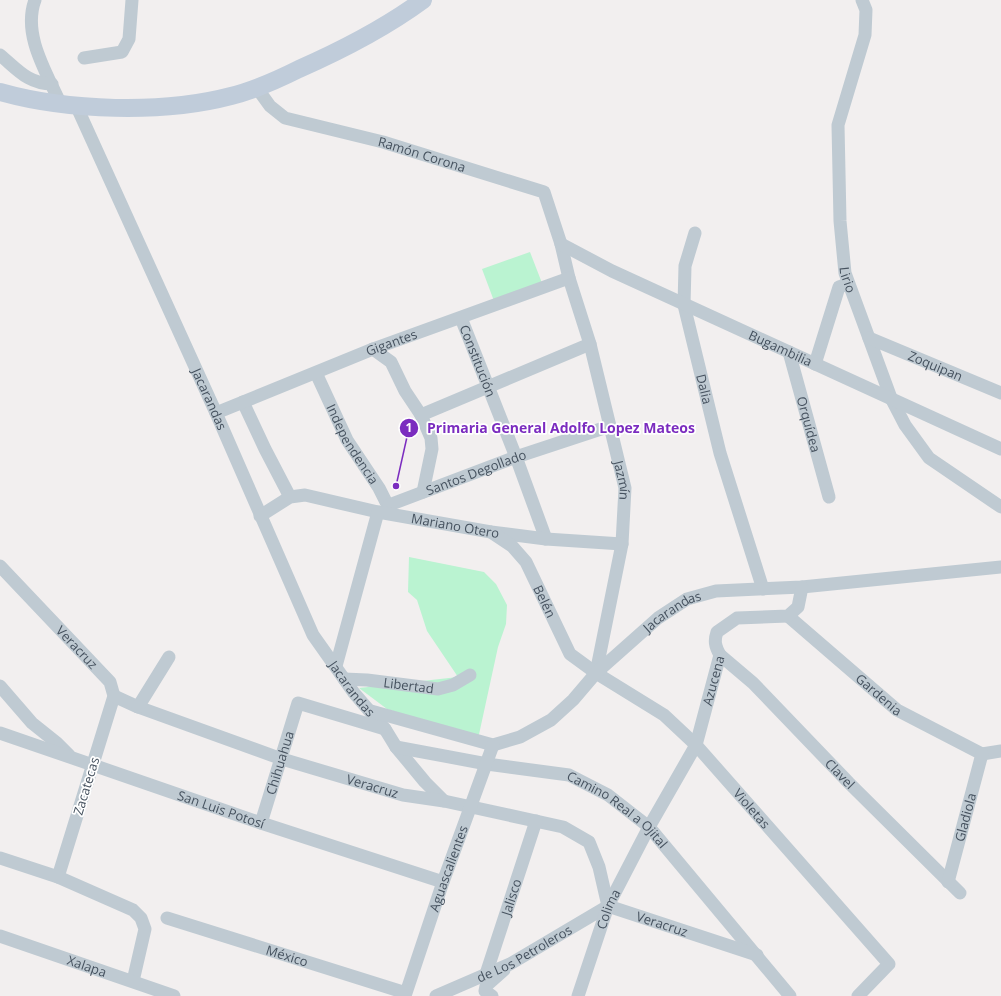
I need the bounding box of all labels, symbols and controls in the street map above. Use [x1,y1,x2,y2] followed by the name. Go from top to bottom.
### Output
[376,132,468,176] street label: Ramón Corona
[835,266,861,295] street label: Lirio
[456,322,500,399] street label: Constitución
[363,325,419,360] street label: Gigantes
[746,326,815,370] street label: Bugambilia
[905,346,966,385] street label: Zoquipan
[187,363,231,433] street label: Jacarandas
[692,372,717,406] street label: Dalia
[793,394,825,454] street label: Orquídea
[322,401,383,488] street label: Independencia
[399,415,702,441] callout: Primaria General Adolfo Lopez Mateos
[427,418,695,437] text: Primaria General Adolfo Lopez Mateos
[406,419,412,436] text: 1
[423,445,529,499] street label: Santos Degollado
[609,457,634,501] street label: Jazmín
[410,509,501,542] street label: Mariano Otero
[529,582,560,621] street label: Belén
[638,587,703,638] street label: Jacarandas
[52,622,102,673] street label: Veracruz
[698,654,728,708] street label: Azucena
[324,655,379,720] street label: Jacarandas
[852,669,905,720] street label: Gardenia
[382,673,435,697] street label: Libertad
[261,729,298,797] street label: Chihuahua
[69,755,103,817] street label: Zacatecas
[821,755,859,793] street label: Clavel
[564,766,672,852] street label: Camino Real a Ojital
[344,770,401,802] street label: Veracruz
[729,785,774,832] street label: Violetas
[175,786,268,833] street label: San Luis Potosí
[950,791,980,844] street label: Gladiola
[425,823,472,914] street label: Aguascalientes
[496,876,526,920] street label: Jalisco
[592,886,624,931] street label: Colima
[634,907,690,941] street label: Veracruz
[474,920,575,986] street label: de Los Petroleros
[264,941,311,971] street label: México
[65,951,109,981] street label: Xalapa

